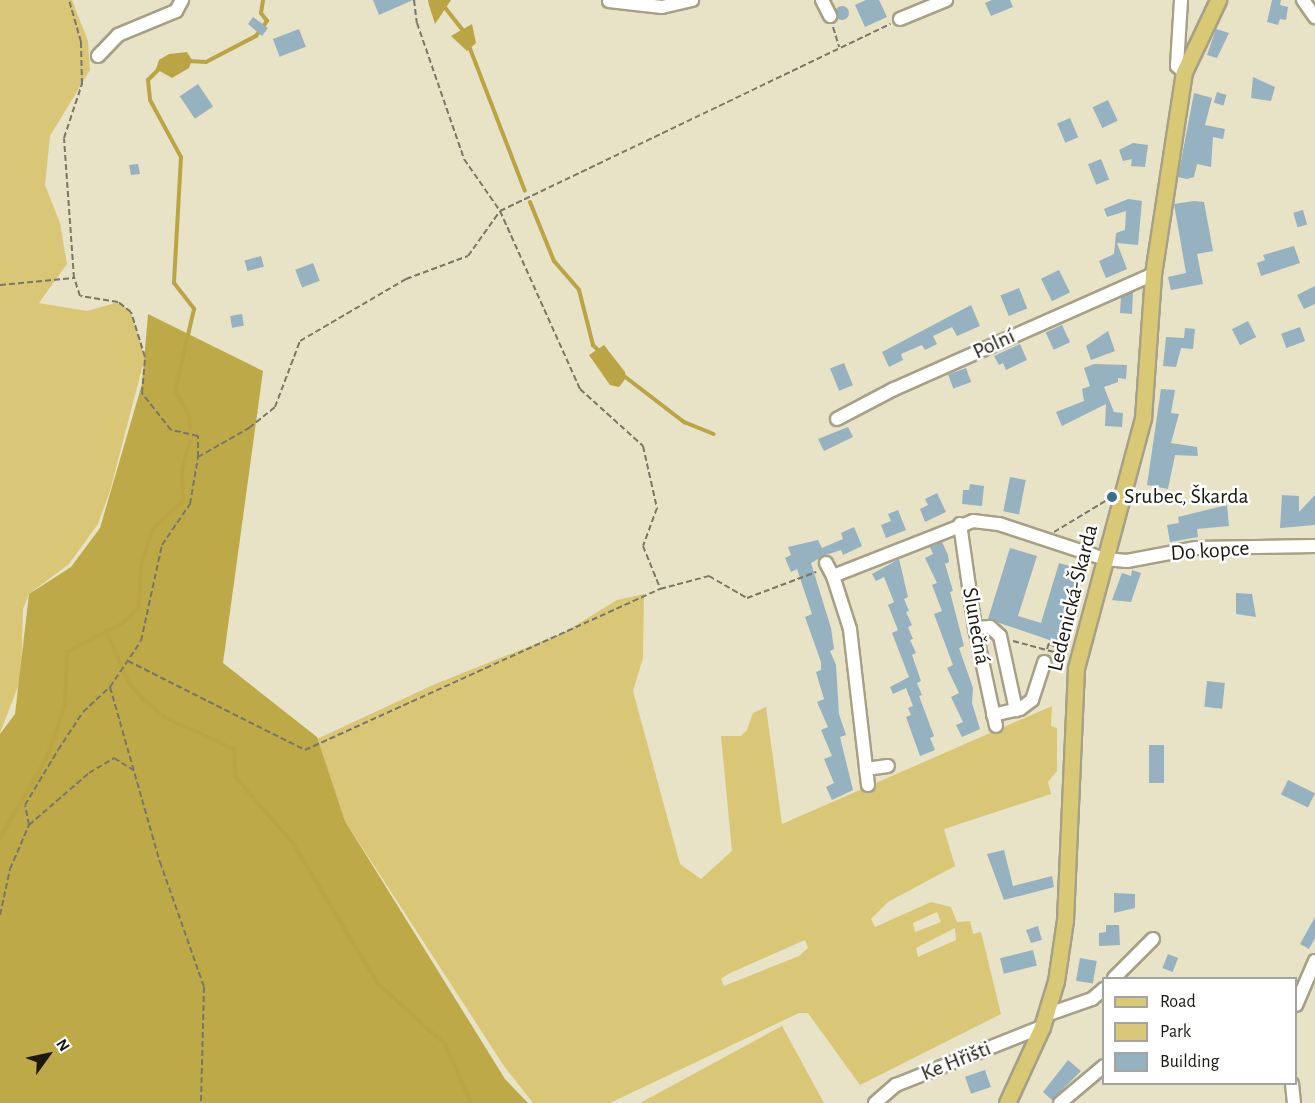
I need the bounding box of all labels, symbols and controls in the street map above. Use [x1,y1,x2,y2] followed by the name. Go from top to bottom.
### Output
[969,323,1019,365] street label: Polní
[1124,484,1249,510] place label: Srubec, Škarda
[1105,490,1119,504] marker: Srubec, Škarda
[1042,522,1104,674] street label: Ledenická-Škarda
[1170,535,1250,567] street label: Do kopce
[956,585,996,667] street label: Slunečná
[1102,977,1297,1085] legend
[1160,993,1196,1011] text: Road
[1160,1023,1191,1041] text: Park
[18,1025,78,1085] north arrow
[917,1035,995,1087] street label: Ke Hřišti
[53,1036,73,1054] text: N
[1160,1053,1219,1071] text: Building

